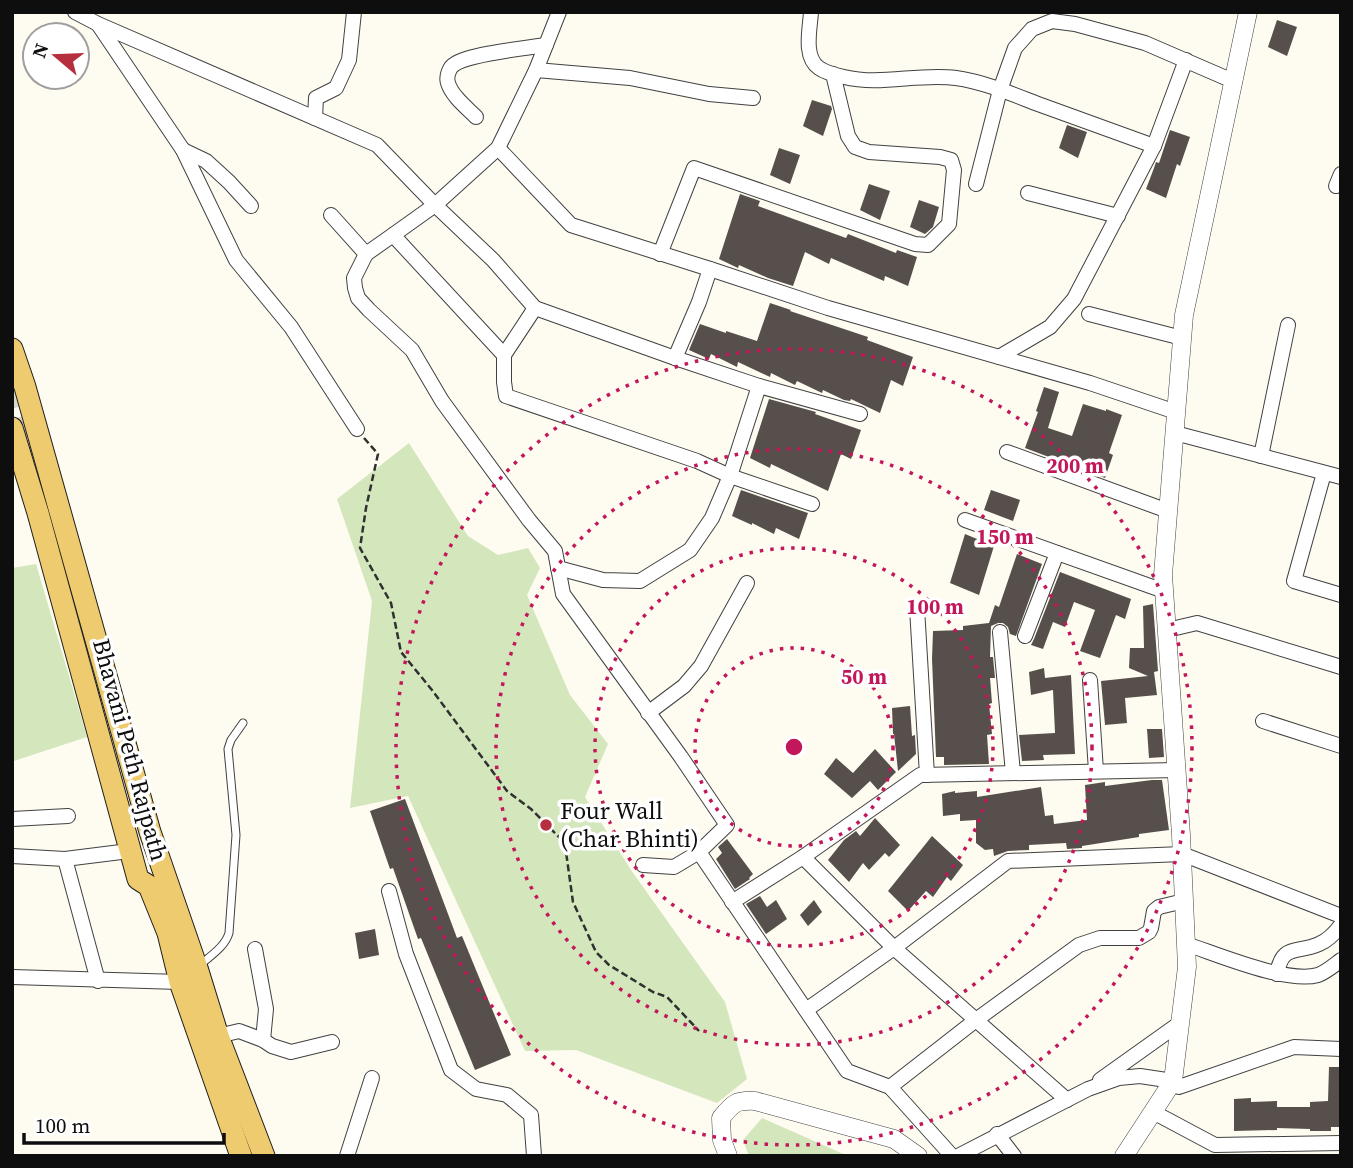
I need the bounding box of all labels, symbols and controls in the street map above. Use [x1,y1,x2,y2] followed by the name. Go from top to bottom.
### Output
[21,21,91,91] north arrow
[25,40,55,61] text: N
[1046,451,1104,480] text: 200 m
[976,522,1034,551] text: 150 m
[906,592,964,621] text: 100 m
[85,635,176,865] street label: Bhavani Peth Rajpath
[841,662,887,691] text: 50 m
[782,735,806,759] centre of rings
[560,794,699,855] place label: Four Wall (Char Bhinti)
[538,817,554,833] marker: Four Wall (Char Bhinti)
[24,1102,224,1146] scale bar
[35,1111,90,1140] text: 100 m

